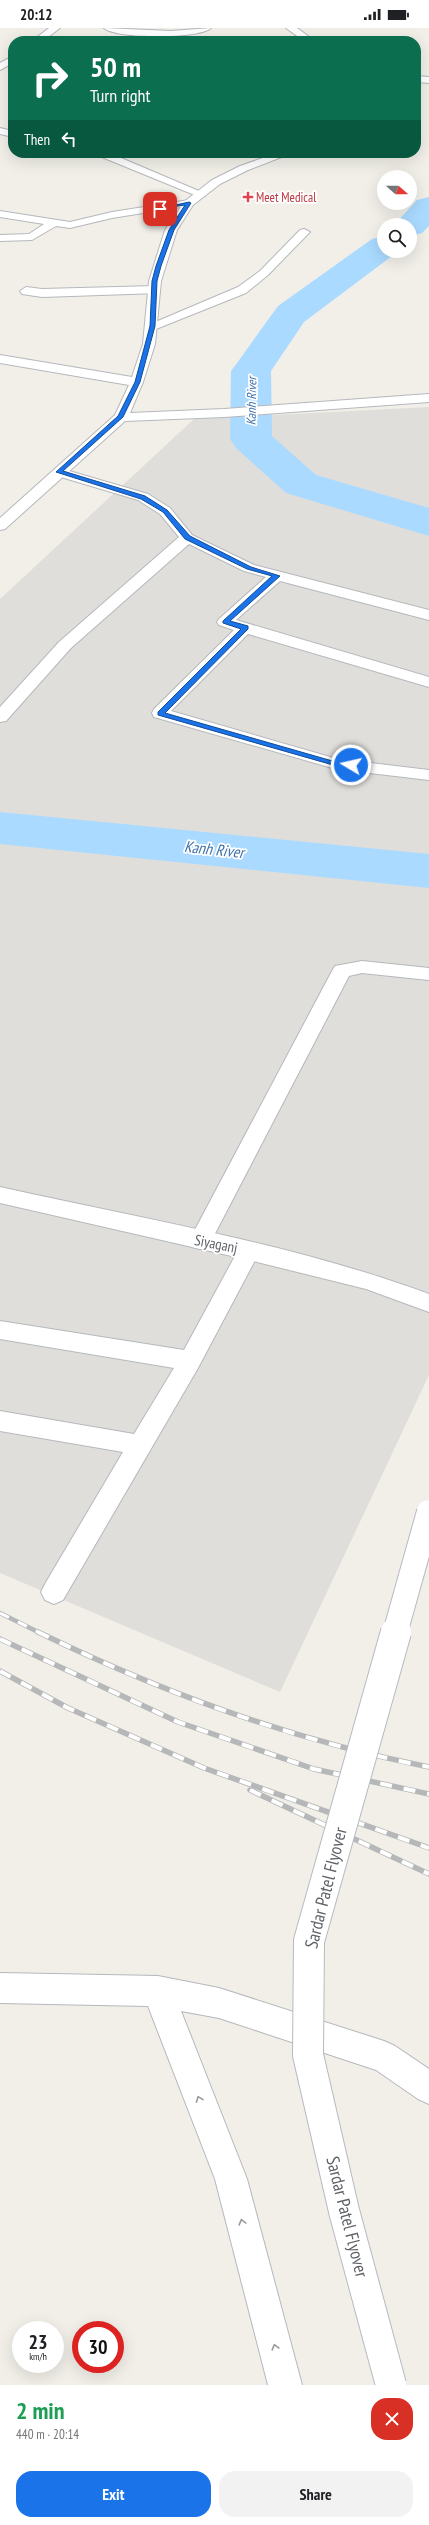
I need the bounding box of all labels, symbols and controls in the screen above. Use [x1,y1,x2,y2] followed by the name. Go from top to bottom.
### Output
[20,5,52,24] text: 20:12
[90,48,141,85] text: 50 m
[24,52,76,104] icon: right
[90,84,150,107] text: Turn right
[58,128,80,150] icon: left
[24,130,50,149] text: Then
[377,170,417,210] north arrow
[377,170,417,258] map controls
[256,189,316,206] place label: Meet Medical
[143,192,177,226] pin
[243,192,253,202] marker: Meet Medical
[149,198,171,220] icon: arrive
[377,218,417,258] button: search
[243,374,260,425] water label: Kanh River
[330,744,372,786] position arrow
[183,836,247,862] water label: Kanh River
[193,1230,239,1257] street label: Siyaganj
[299,1825,352,1951] street label: Sardar Patel Flyover
[196,2096,204,2103] one-way arrow
[321,2154,374,2280] street label: Sardar Patel Flyover
[238,2218,247,2225] one-way arrow
[72,2321,124,2373] speed limit sign: 30
[28,2329,48,2355] text: 23
[271,2344,280,2351] one-way arrow
[29,2350,47,2363] text: km/h
[16,2395,64,2426] text: 2 min
[371,2398,413,2440] button: close
[16,2426,79,2443] text: 440 m · 20:14
[16,2471,211,2517] button: Exit
[219,2471,413,2517] button: Share

